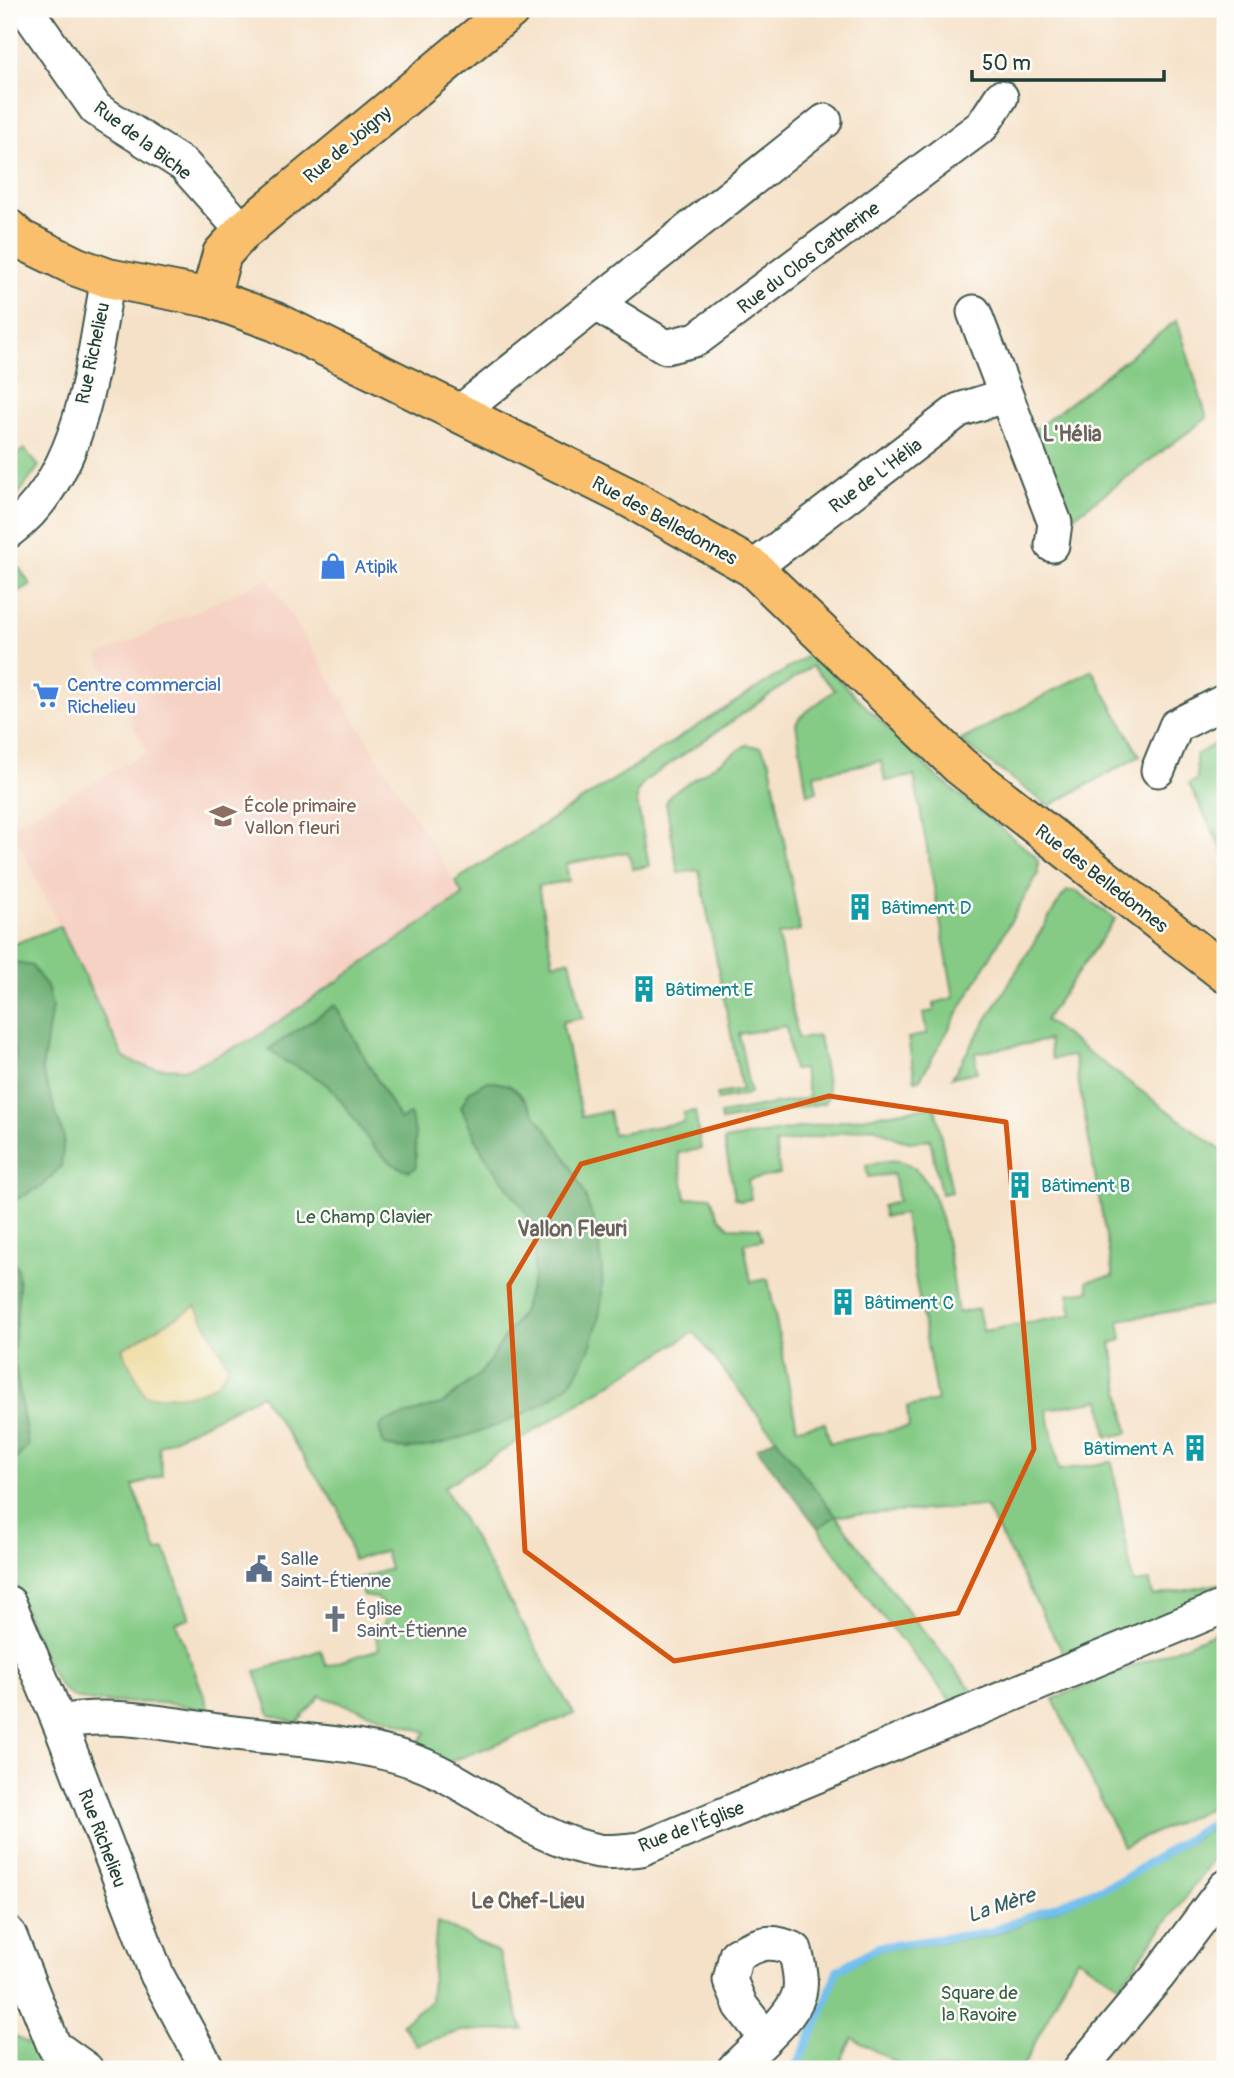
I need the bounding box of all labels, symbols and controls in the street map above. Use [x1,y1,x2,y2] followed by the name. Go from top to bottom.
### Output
[972,38,1164,82] scale bar
[982,50,1031,77] text: 50 m
[89,96,197,186] street label: Rue de la Biche
[299,101,397,189] street label: Rue de Joigny
[733,196,885,319] street label: Rue du Clos Catherine
[71,300,115,406] street label: Rue Richelieu
[1043,421,1102,448] district label: L'Hélia
[824,433,927,519] street label: Rue de L'Hélia
[588,471,742,571] street label: Rue des Belledonnes
[318,551,348,581] shop icon: Atipik
[354,555,398,579] place label: Atipik
[67,673,221,719] place label: Centre commercial Richelieu
[31,680,61,710] supermarket icon: Centre commercial Richelieu
[244,794,357,840] place label: École primaire Vallon fleuri
[208,801,238,831] school or university icon: École primaire Vallon fleuri
[1030,819,1173,939] street label: Rue des Belledonnes
[845,892,875,922] building icon: Bâtiment D
[881,896,971,920] place label: Bâtiment D
[629,974,659,1004] building icon: Bâtiment E
[665,978,753,1002] place label: Bâtiment E
[1005,1170,1035,1200] building icon: Bâtiment B
[1041,1174,1130,1198] place label: Bâtiment B
[296,1205,433,1229] park label: Le Champ Clavier
[517,1216,627,1243] district label: Vallon Fleuri
[828,1287,858,1317] building icon: Bâtiment C
[864,1291,954,1315] place label: Bâtiment C
[1180,1433,1210,1463] building icon: Bâtiment A
[1083,1437,1174,1461] place label: Bâtiment A
[280,1547,392,1593] place label: Salle Saint-Étienne
[244,1554,274,1584] public building icon: Salle Saint-Étienne
[356,1597,468,1643] place label: Église Saint-Étienne
[320,1604,350,1634] church icon: Église Saint-Étienne
[72,1786,132,1891] street label: Rue Richelieu
[635,1796,748,1858] street label: Rue de l'Église
[964,1881,1041,1929] water label: La Mère
[471,1888,585,1915] district label: Le Chef-Lieu
[940,1981,1018,2027] park label: Square de la Ravoire

